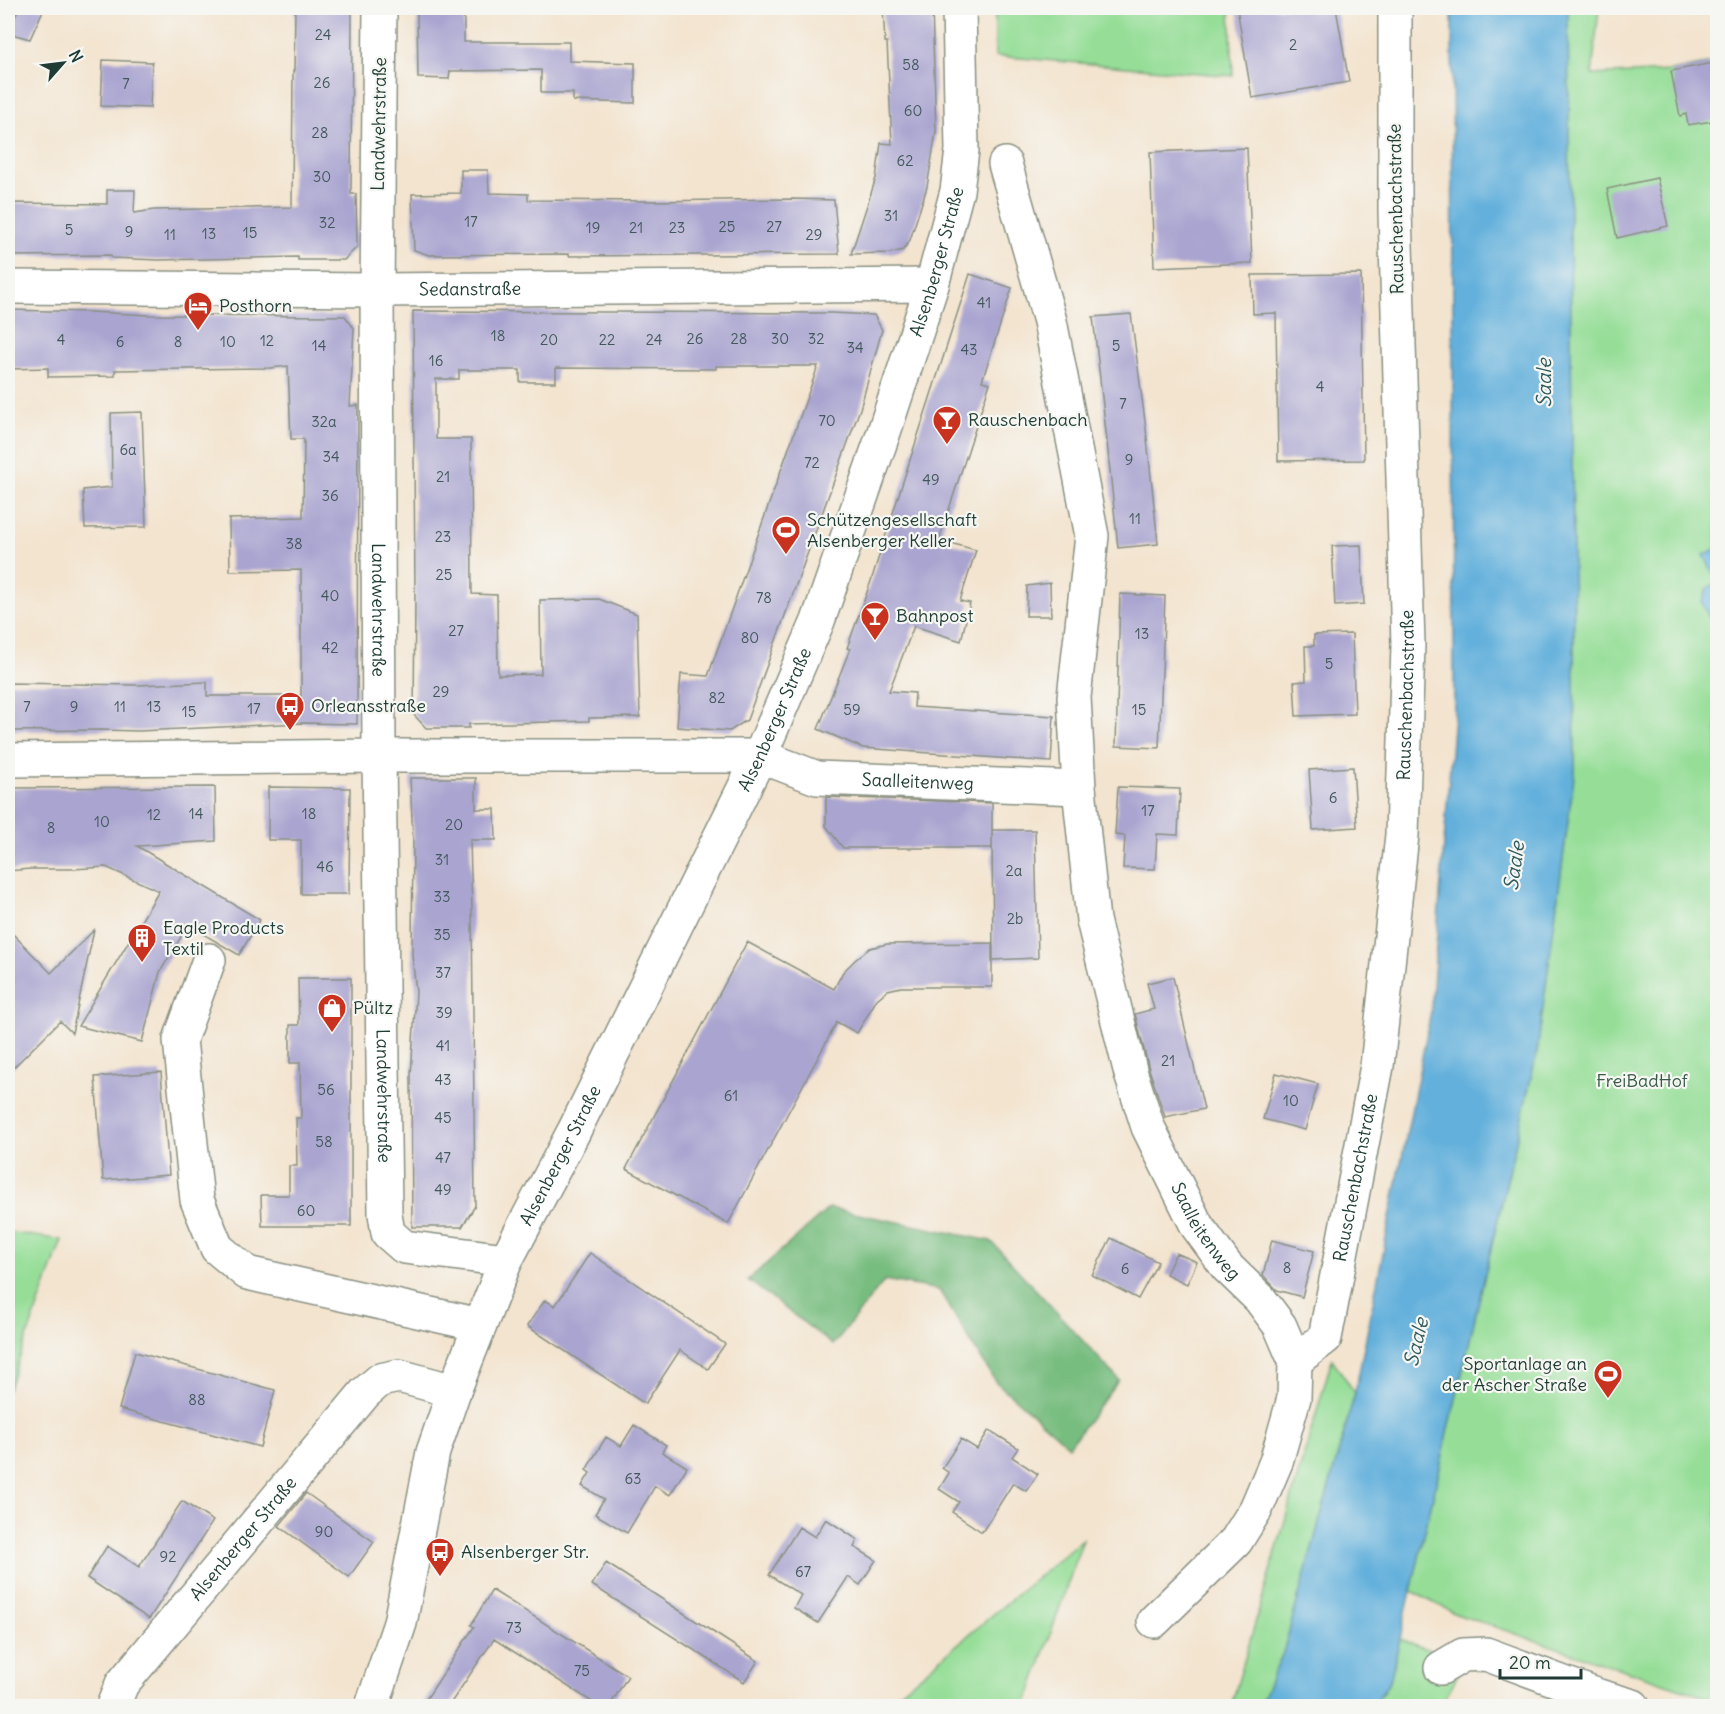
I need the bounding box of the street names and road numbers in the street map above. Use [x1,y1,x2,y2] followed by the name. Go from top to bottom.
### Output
[366,57,391,191] street label: Landwehrstraße
[1383,123,1408,295] street label: Rauschenbachstraße
[904,184,969,340] street label: Alsenberger Straße
[419,277,521,301] street label: Sedanstraße
[367,543,391,677] street label: Landwehrstraße
[1392,609,1419,781] street label: Rauschenbachstraße
[732,644,816,795] street label: Alsenberger Straße
[861,768,974,795] street label: Saalleitenweg
[372,1029,396,1163] street label: Landwehrstraße
[514,1081,606,1229] street label: Alsenberger Straße
[1328,1092,1382,1264] street label: Rauschenbachstraße
[1166,1178,1246,1285] street label: Saalleitenweg
[184,1472,301,1605] street label: Alsenberger Straße

